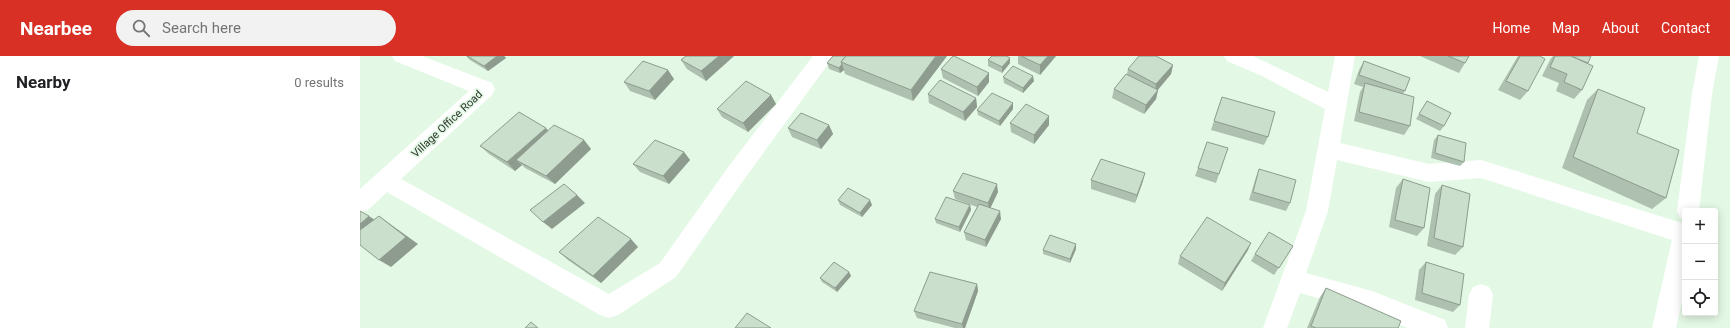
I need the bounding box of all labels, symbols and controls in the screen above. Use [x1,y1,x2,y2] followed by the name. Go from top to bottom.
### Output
[116,10,396,46] search box
[20,17,92,40] text: Nearbee
[130,17,152,39] icon: search
[162,19,241,37] text: Search here
[1492,20,1530,36] text: Home
[1552,20,1580,36] text: Map
[1602,20,1639,36] text: About
[1661,20,1710,36] text: Contact
[16,72,71,92] text: Nearby
[294,75,344,90] text: 0 results
[409,88,485,160] street label: Village Office Road
[1682,208,1718,316] map controls
[1682,208,1718,244] button: +
[1682,244,1718,280] button: −
[1682,280,1718,316] button: locate

